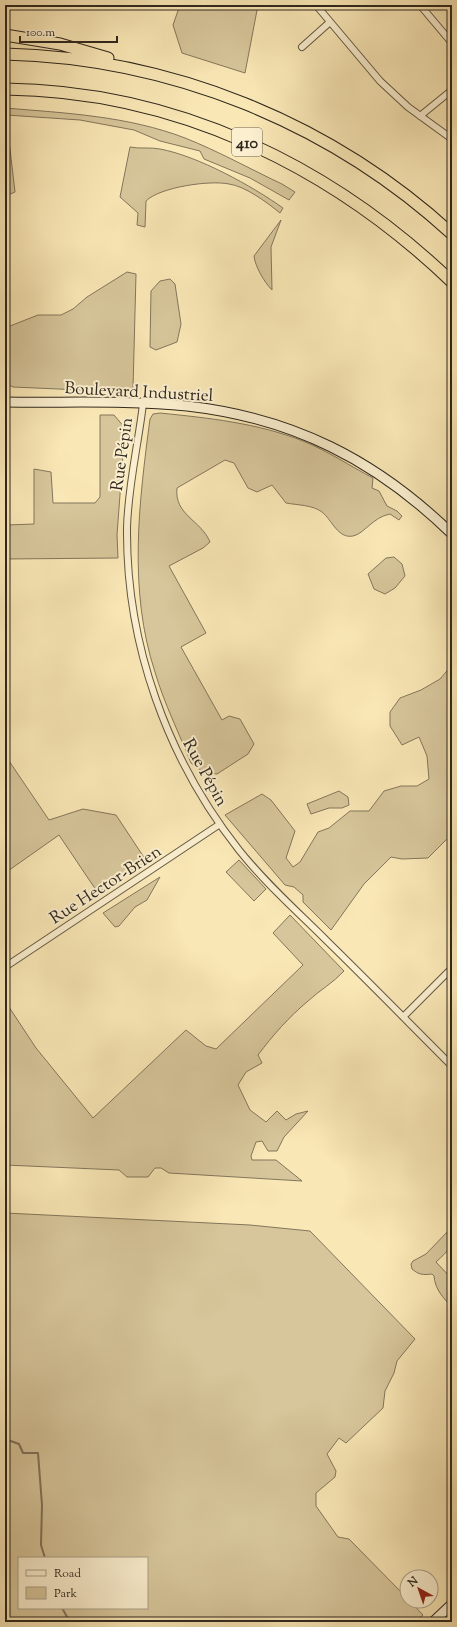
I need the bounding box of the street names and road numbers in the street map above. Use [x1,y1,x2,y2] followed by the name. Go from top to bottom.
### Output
[232,128,262,156] road number: 410
[64,377,214,409] street label: Boulevard Industriel
[106,416,140,493] street label: Rue Pépin
[176,735,233,811] street label: Rue Pépin
[45,840,167,931] street label: Rue Hector-Brien

